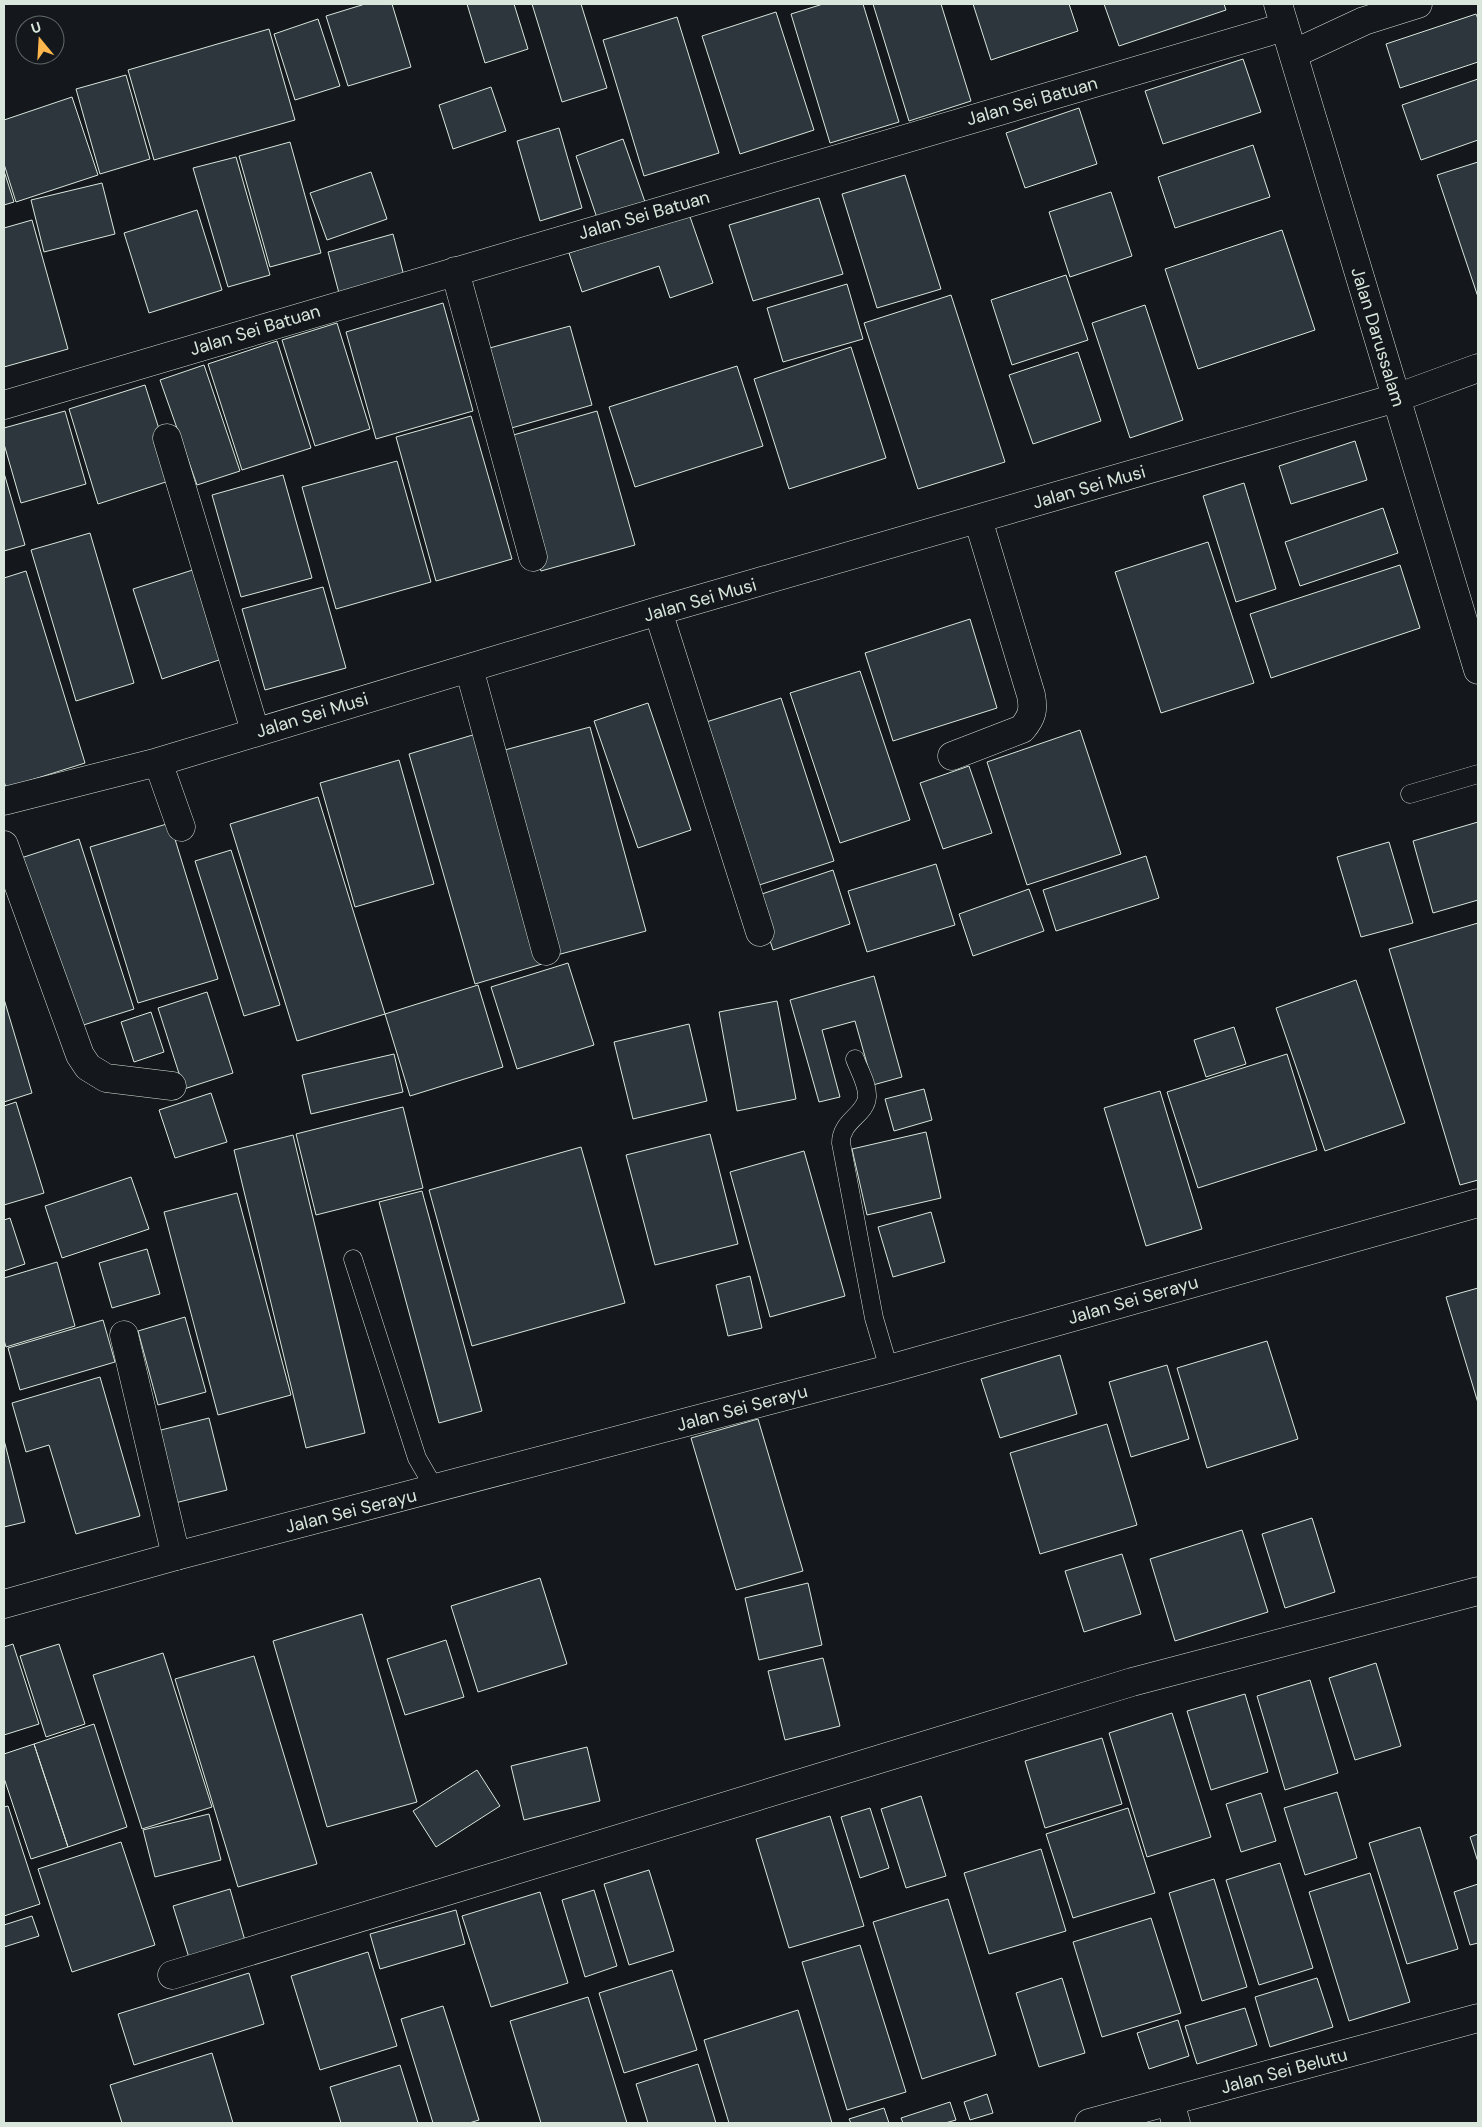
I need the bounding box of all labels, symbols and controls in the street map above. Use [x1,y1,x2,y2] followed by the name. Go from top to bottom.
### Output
[15,15,65,65] north arrow
[29,18,43,38] text: U
[964,71,1100,131] street label: Jalan Sei Batuan
[576,185,712,245] street label: Jalan Sei Batuan
[1345,264,1411,410] street label: Jalan Darussalam
[187,299,323,361] street label: Jalan Sei Batuan
[1030,459,1148,515] street label: Jalan Sei Musi
[641,572,759,628] street label: Jalan Sei Musi
[253,687,371,743] street label: Jalan Sei Musi
[1065,1270,1201,1330] street label: Jalan Sei Serayu
[674,1379,810,1437] street label: Jalan Sei Serayu
[283,1483,419,1539] street label: Jalan Sei Serayu
[1218,2043,1350,2099] street label: Jalan Sei Belutu

